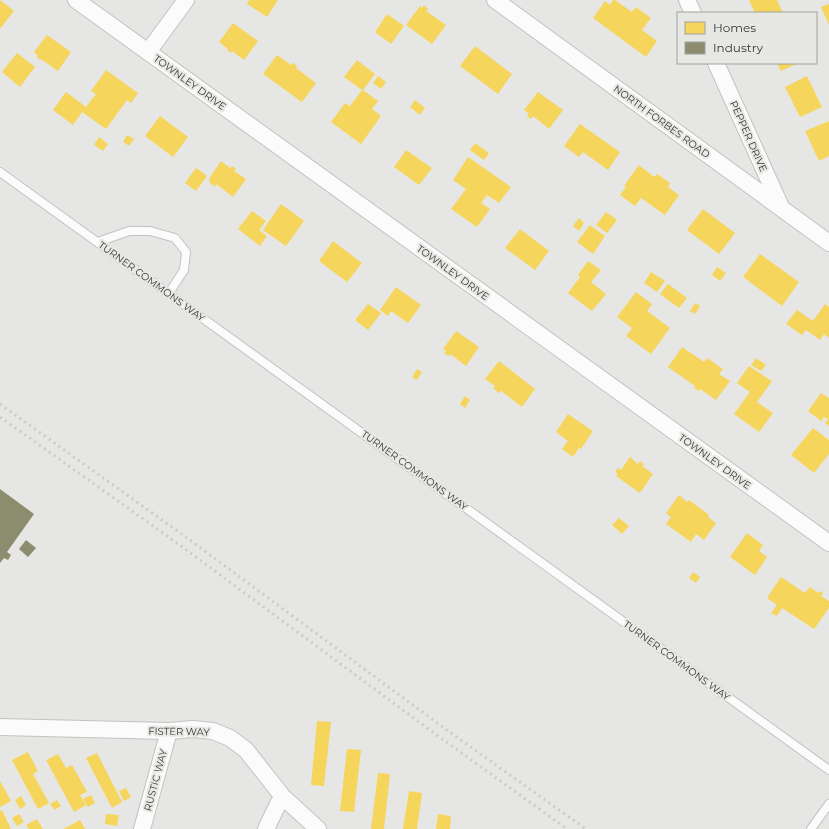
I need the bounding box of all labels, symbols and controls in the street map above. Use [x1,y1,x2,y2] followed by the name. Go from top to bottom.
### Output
[677,12,817,64] legend
[713,20,756,35] text: Homes
[713,40,763,55] text: Industry
[151,52,229,113] street label: TOWNLEY DRIVE
[611,82,712,161] street label: NORTH FORBES ROAD
[727,99,770,174] street label: PEPPER DRIVE
[96,238,208,325] street label: TURNER COMMONS WAY
[414,242,492,303] street label: TOWNLEY DRIVE
[359,427,471,514] street label: TURNER COMMONS WAY
[676,431,754,492] street label: TOWNLEY DRIVE
[621,617,733,704] street label: TURNER COMMONS WAY
[148,724,210,739] street label: FISTER WAY
[141,747,170,812] street label: RUSTIC WAY

